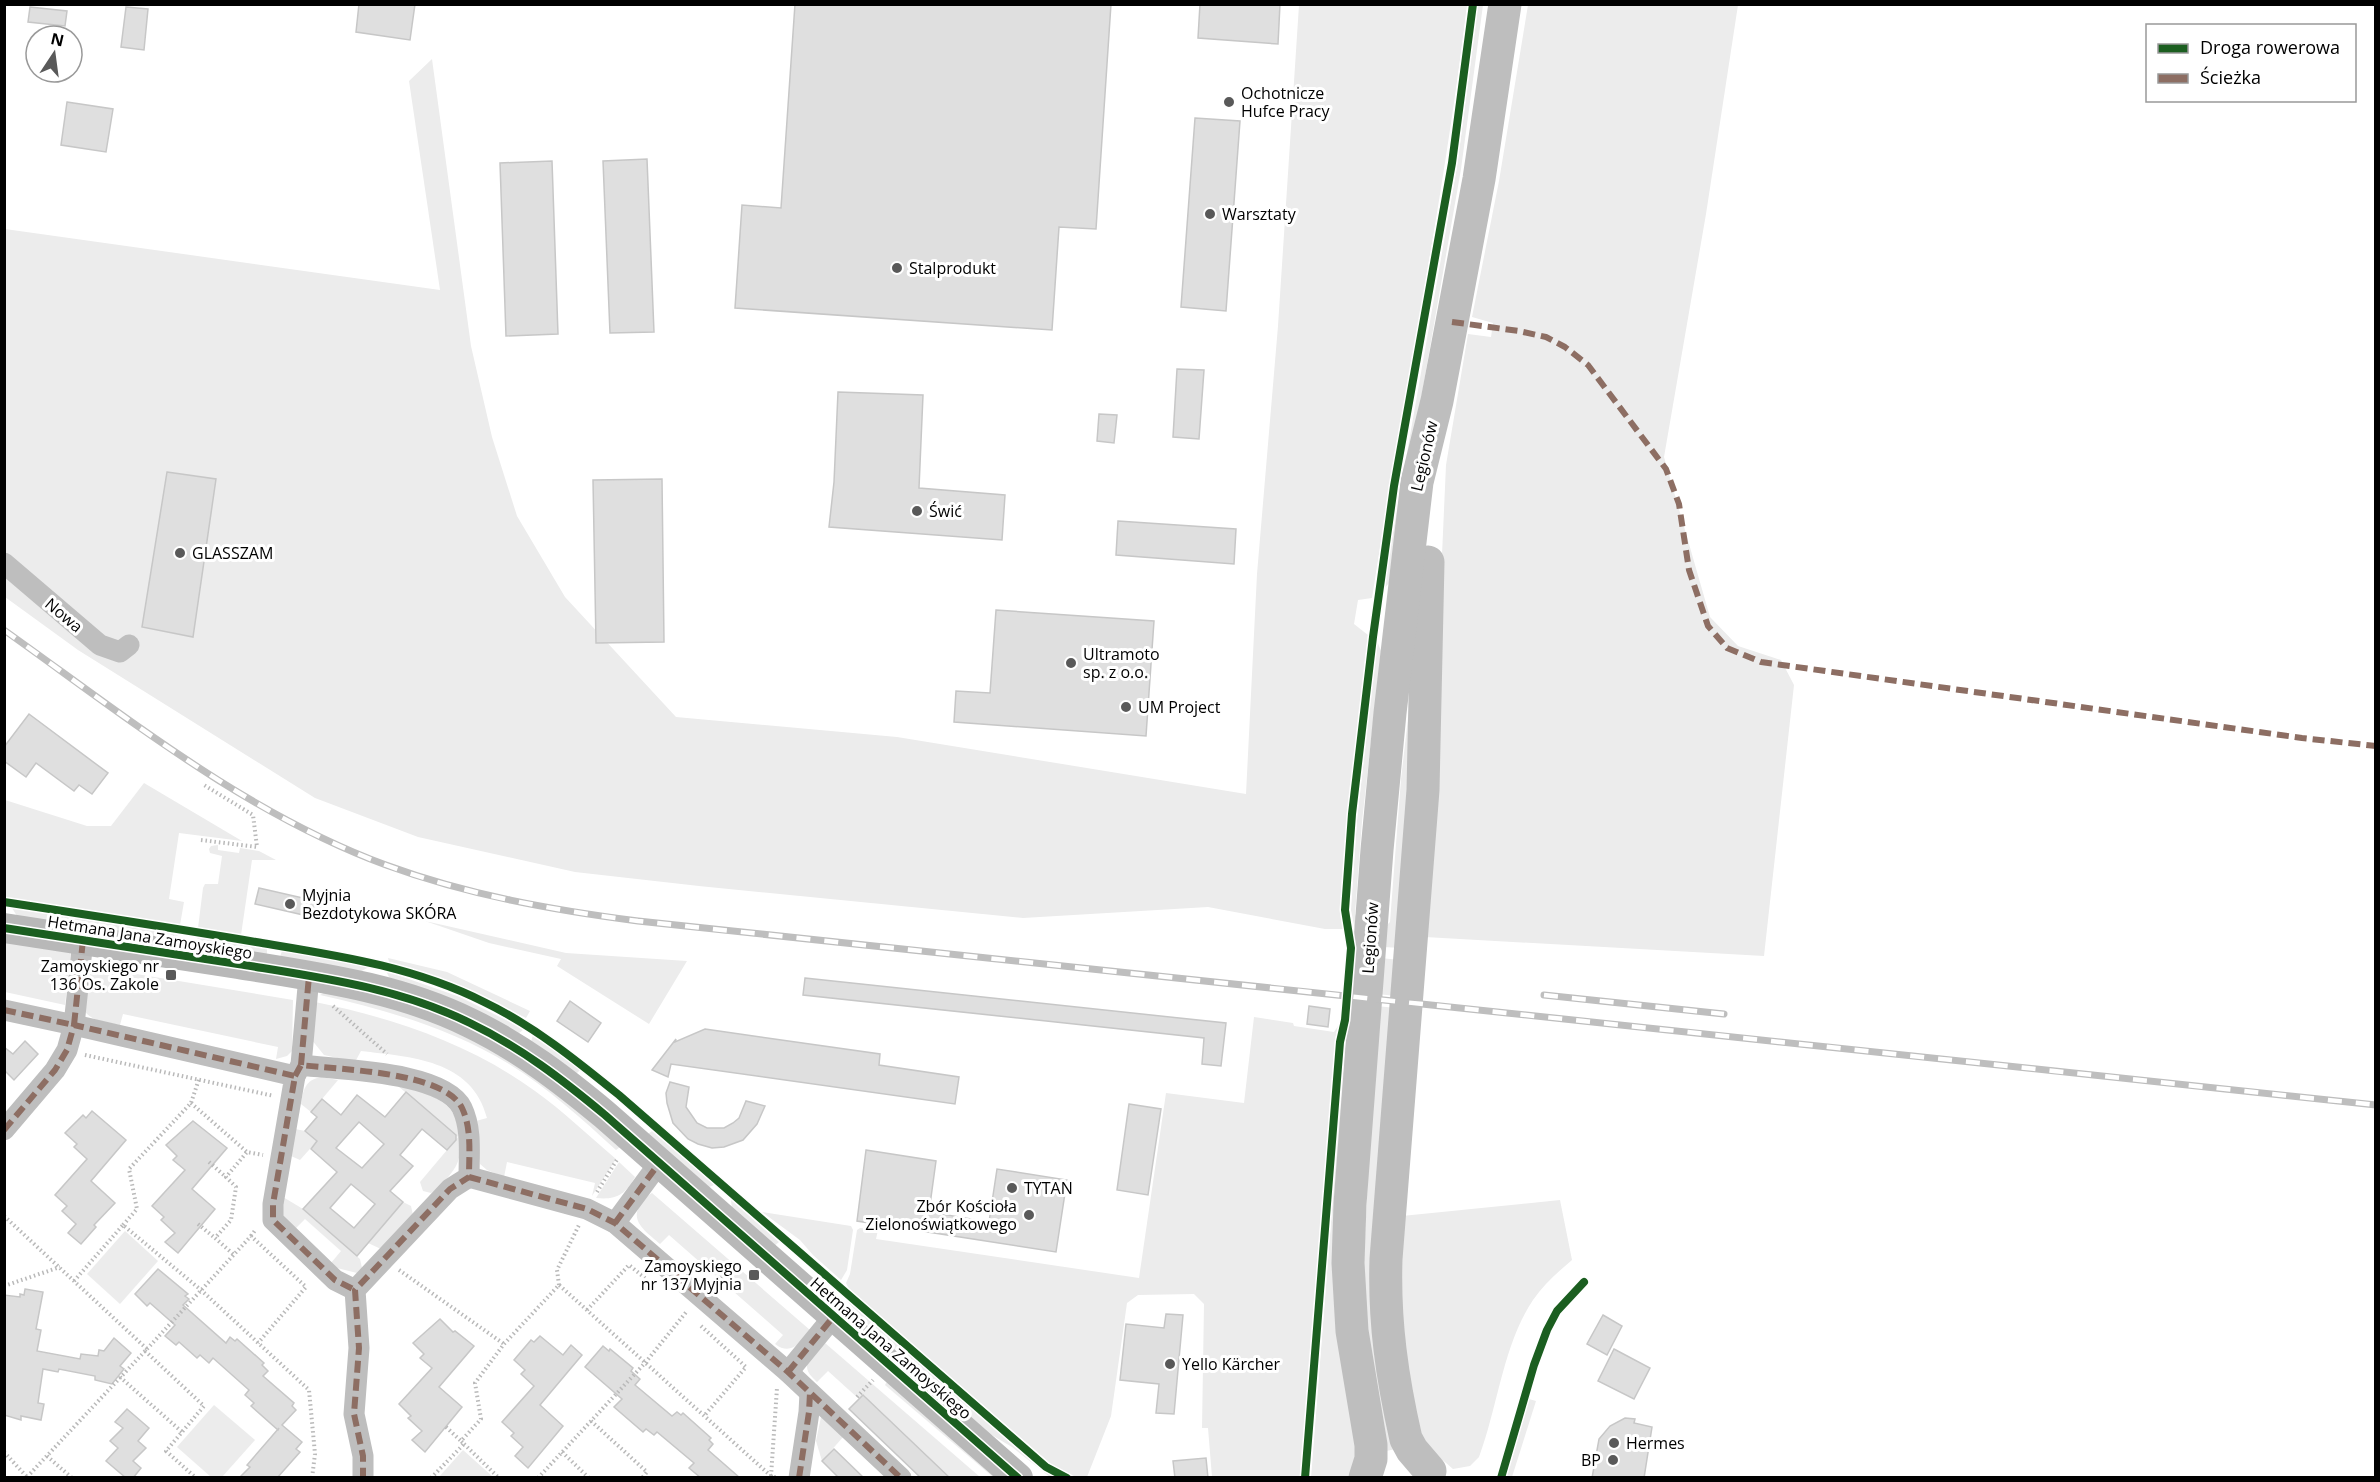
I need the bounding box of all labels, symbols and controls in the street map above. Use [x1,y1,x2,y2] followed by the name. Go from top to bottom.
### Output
[24,24,84,84] north arrow
[2146,24,2356,102] legend
[49,27,66,52] text: N
[2200,35,2340,59] text: Droga rowerowa
[2200,65,2261,89] text: Ścieżka
[1241,82,1331,122] place label: Ochotnicze Hufce Pracy
[1222,95,1236,109] marker: Ochotnicze Hufce Pracy
[1222,203,1297,225] place label: Warsztaty
[1203,207,1217,221] marker: Warsztaty
[909,257,996,279] place label: Stalprodukt
[890,261,904,275] marker: Stalprodukt
[1405,418,1443,493] street label: Legionów
[929,500,962,522] place label: Świć
[910,504,924,518] marker: Świć
[192,542,273,564] place label: GLASSZAM
[173,546,187,560] marker: GLASSZAM
[40,593,88,637] street label: Nowa
[1083,643,1160,683] place label: Ultramoto sp. z o.o.
[1064,656,1078,670] marker: Ultramoto sp. z o.o.
[1138,696,1221,718] place label: UM Project
[1119,700,1133,714] marker: UM Project
[302,884,457,924] place label: Myjnia Bezdotykowa SKÓRA
[283,897,297,911] marker: Myjnia Bezdotykowa SKÓRA
[1357,901,1384,974] street label: Legionów
[46,910,254,964] street label: Hetmana Jana Zamoyskiego
[41,955,159,995] place label: Zamoyskiego nr 136 Os. Zakole
[164,968,178,982] marker: Zamoyskiego nr 136 Os. Zakole
[1024,1177,1073,1199] place label: TYTAN
[1005,1181,1019,1195] marker: TYTAN
[865,1195,1017,1235] place label: Zbór Kościoła Zielonoświątkowego
[1022,1208,1036,1222] marker: Zbór Kościoła Zielonoświątkowego
[641,1255,742,1295] place label: Zamoyskiego nr 137 Myjnia
[747,1268,761,1282] marker: Zamoyskiego nr 137 Myjnia
[806,1272,976,1424] street label: Hetmana Jana Zamoyskiego
[1182,1353,1280,1375] place label: Yello Kärcher
[1163,1357,1177,1371] marker: Yello Kärcher
[1626,1432,1685,1454] place label: Hermes
[1607,1436,1621,1450] marker: Hermes
[1581,1449,1601,1471] place label: BP
[1606,1453,1620,1467] marker: BP

